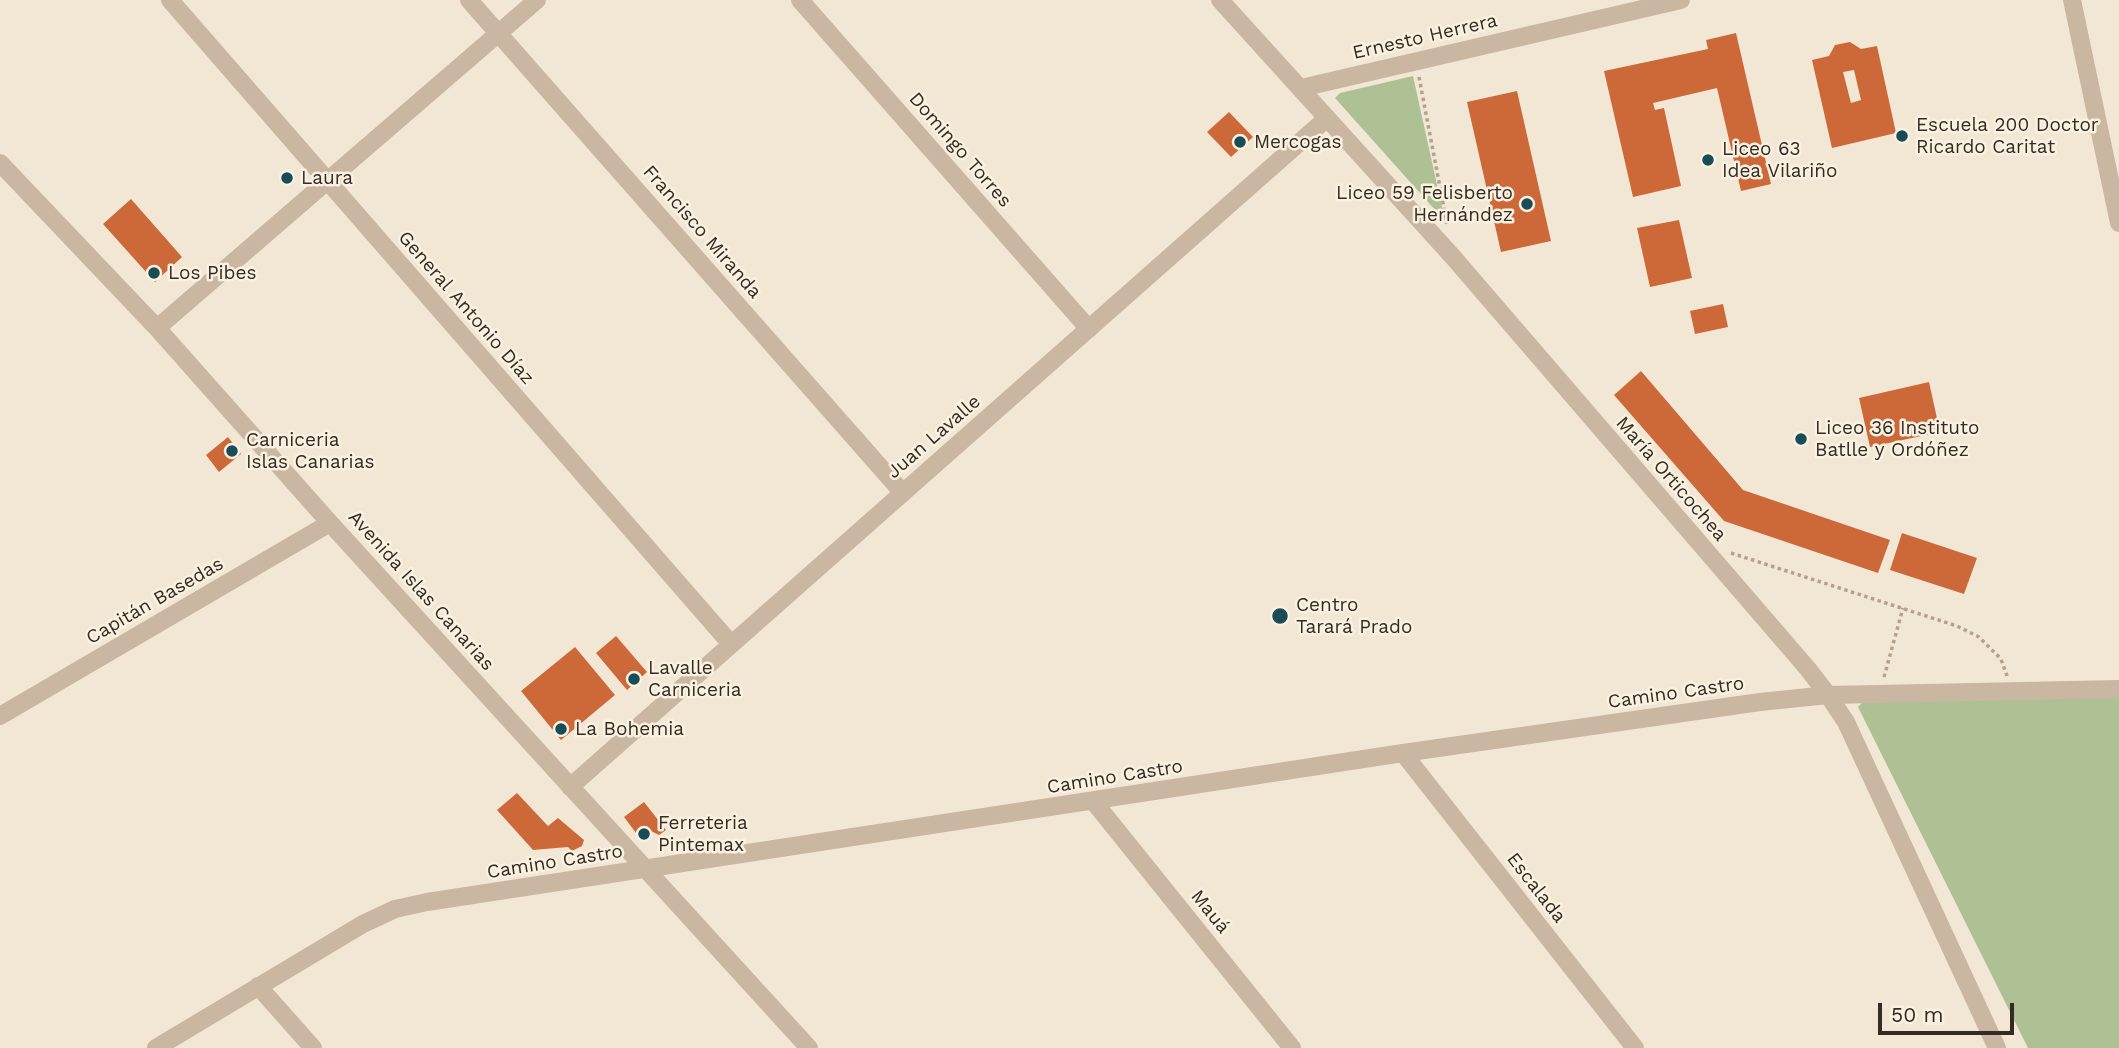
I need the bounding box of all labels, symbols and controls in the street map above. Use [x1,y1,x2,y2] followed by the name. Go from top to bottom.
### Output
[1351,9,1499,65] street label: Ernesto Herrera
[904,88,1016,212] street label: Domingo Torres
[1916,114,2099,158] place label: Escuela 200 Doctor Ricardo Caritat
[1894,128,1910,144] marker: Escuela 200 Doctor Ricardo Caritat
[1254,131,1341,153] place label: Mercogas
[1232,134,1248,150] marker: Mercogas
[1722,138,1837,182] place label: Liceo 63 Idea Vilariño
[1700,152,1716,168] marker: Liceo 63 Idea Vilariño
[638,161,766,303] street label: Francisco Miranda
[301,167,353,189] place label: Laura
[279,170,295,186] marker: Laura
[1336,182,1513,226] place label: Liceo 59 Felisberto Hernández
[1519,196,1535,212] marker: Liceo 59 Felisberto Hernández
[393,227,539,389] street label: General Antonio Díaz
[168,262,257,284] place label: Los Pibes
[146,265,162,281] marker: Los Pibes
[883,390,985,484] street label: Juan Lavalle
[1611,412,1731,546] street label: María Orticochea
[1815,417,1979,461] place label: Liceo 36 Instituto Batlle y Ordóñez
[246,429,374,473] place label: Carniceria Islas Canarias
[1793,431,1809,447] marker: Liceo 36 Instituto Batlle y Ordóñez
[224,443,240,459] marker: Carniceria Islas Canarias
[343,506,499,676] street label: Avenida Islas Canarias
[82,552,228,650] street label: Capitán Basedas
[1296,594,1412,638] place label: Centro Tarará Prado
[1270,606,1290,626] marker: Centro Tarará Prado
[648,657,742,701] place label: Lavalle Carniceria
[626,671,642,687] marker: Lavalle Carniceria
[1606,672,1746,714] street label: Camino Castro
[575,718,684,740] place label: La Bohemia
[553,721,569,737] marker: La Bohemia
[1045,755,1185,799] street label: Camino Castro
[658,812,748,856] place label: Ferreteria Pintemax
[636,826,652,842] marker: Ferreteria Pintemax
[485,840,625,884] street label: Camino Castro
[1502,848,1570,928] street label: Escalada
[1186,886,1234,938] street label: Mauá
[1881,988,2018,1032] scale bar
[1891,1002,1943,1027] text: 50 m

